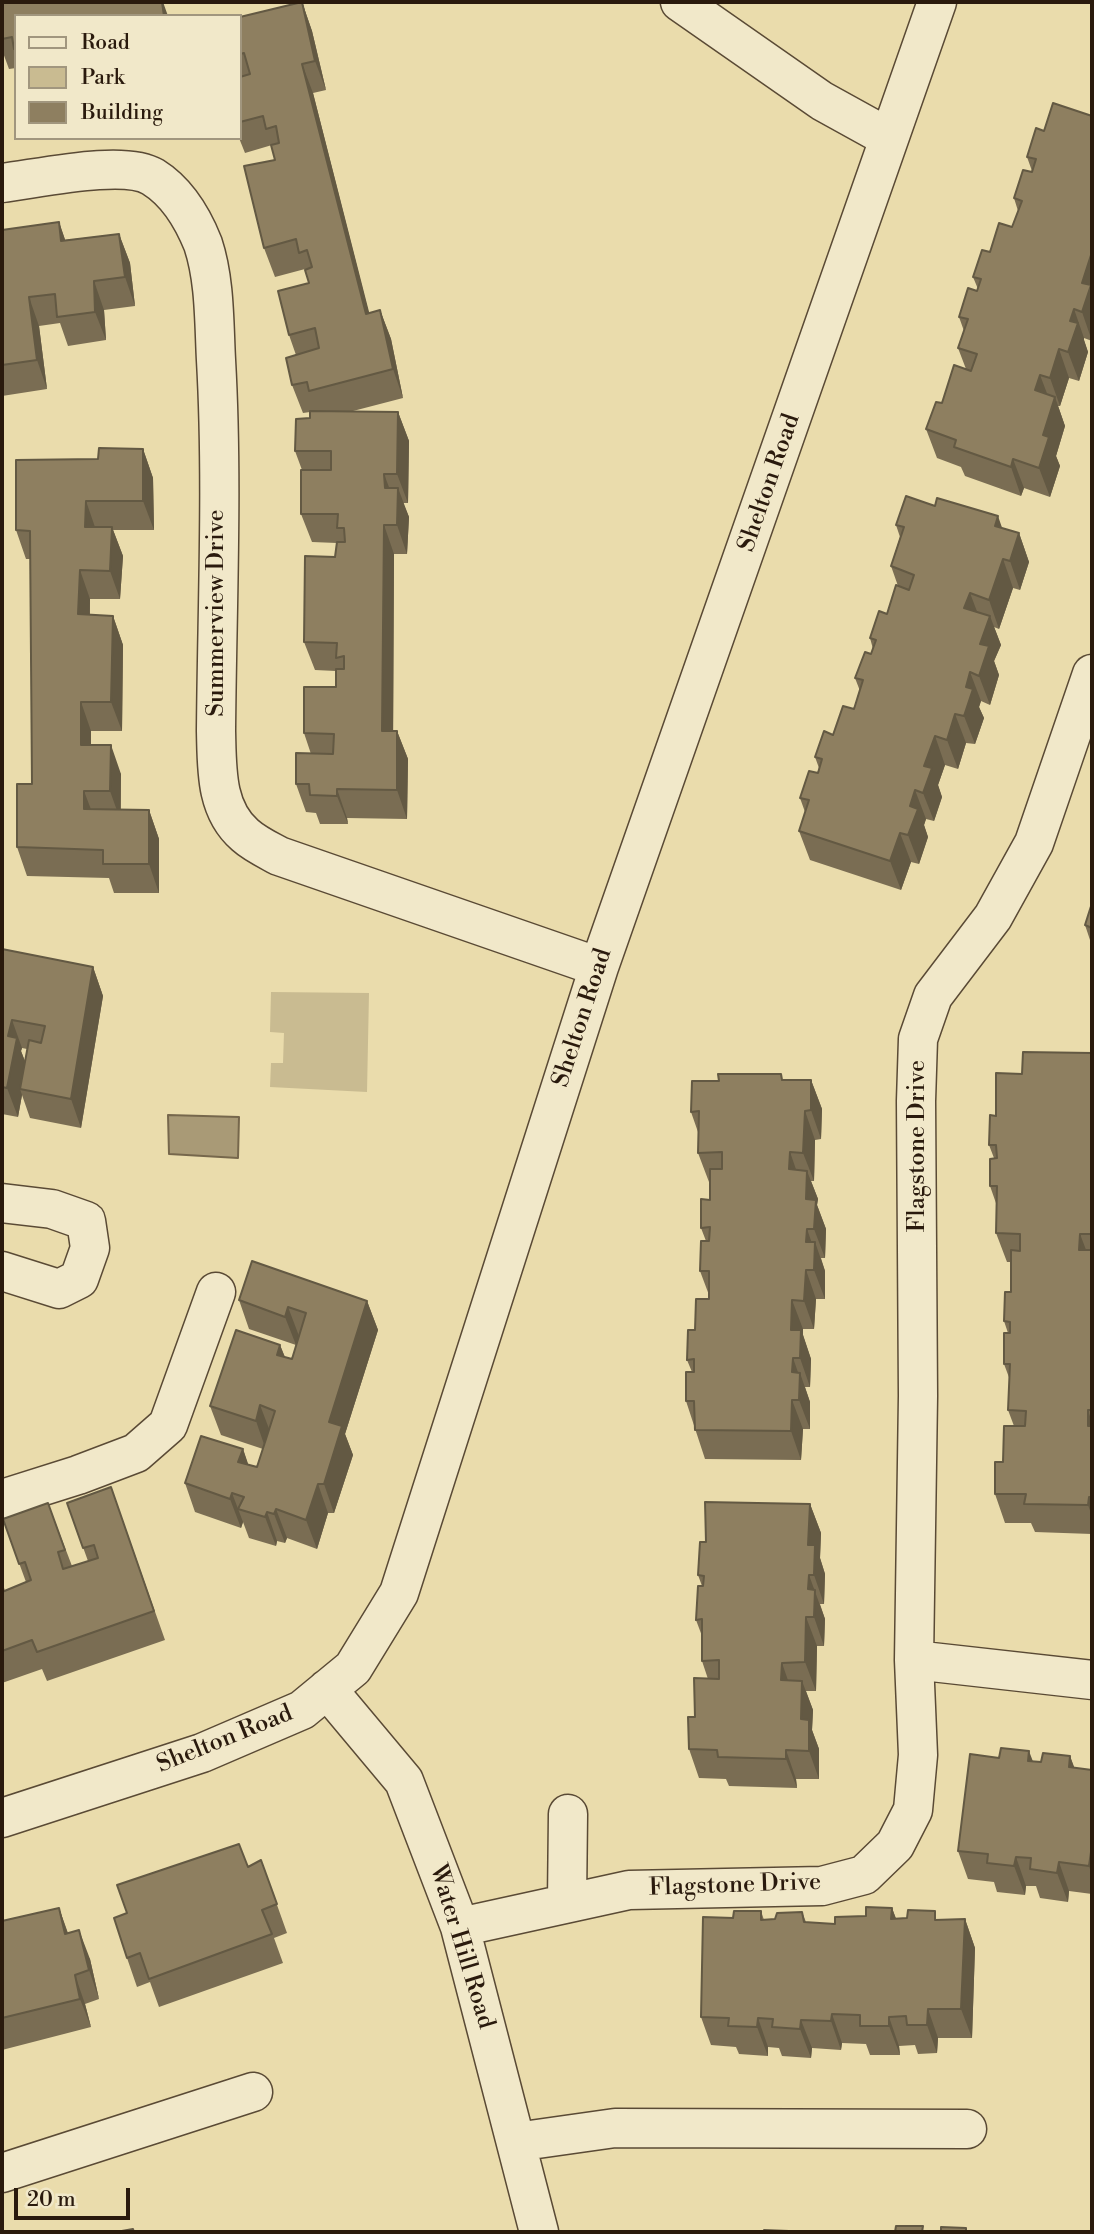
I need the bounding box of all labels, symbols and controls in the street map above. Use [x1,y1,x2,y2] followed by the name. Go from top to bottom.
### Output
[14,14,242,140] legend
[81,30,130,56] text: Road
[81,65,125,91] text: Park
[81,100,163,126] text: Building
[733,410,807,556] street label: Shelton Road
[203,509,231,717] street label: Summerview Drive
[547,945,619,1091] street label: Shelton Road
[904,1060,932,1232] street label: Flagstone Drive
[153,1700,297,1780] street label: Shelton Road
[422,1861,500,2033] street label: Water Hill Road
[648,1869,822,1903] street label: Flagstone Drive
[18,2174,133,2218] scale bar
[27,2187,76,2213] text: 20 m

